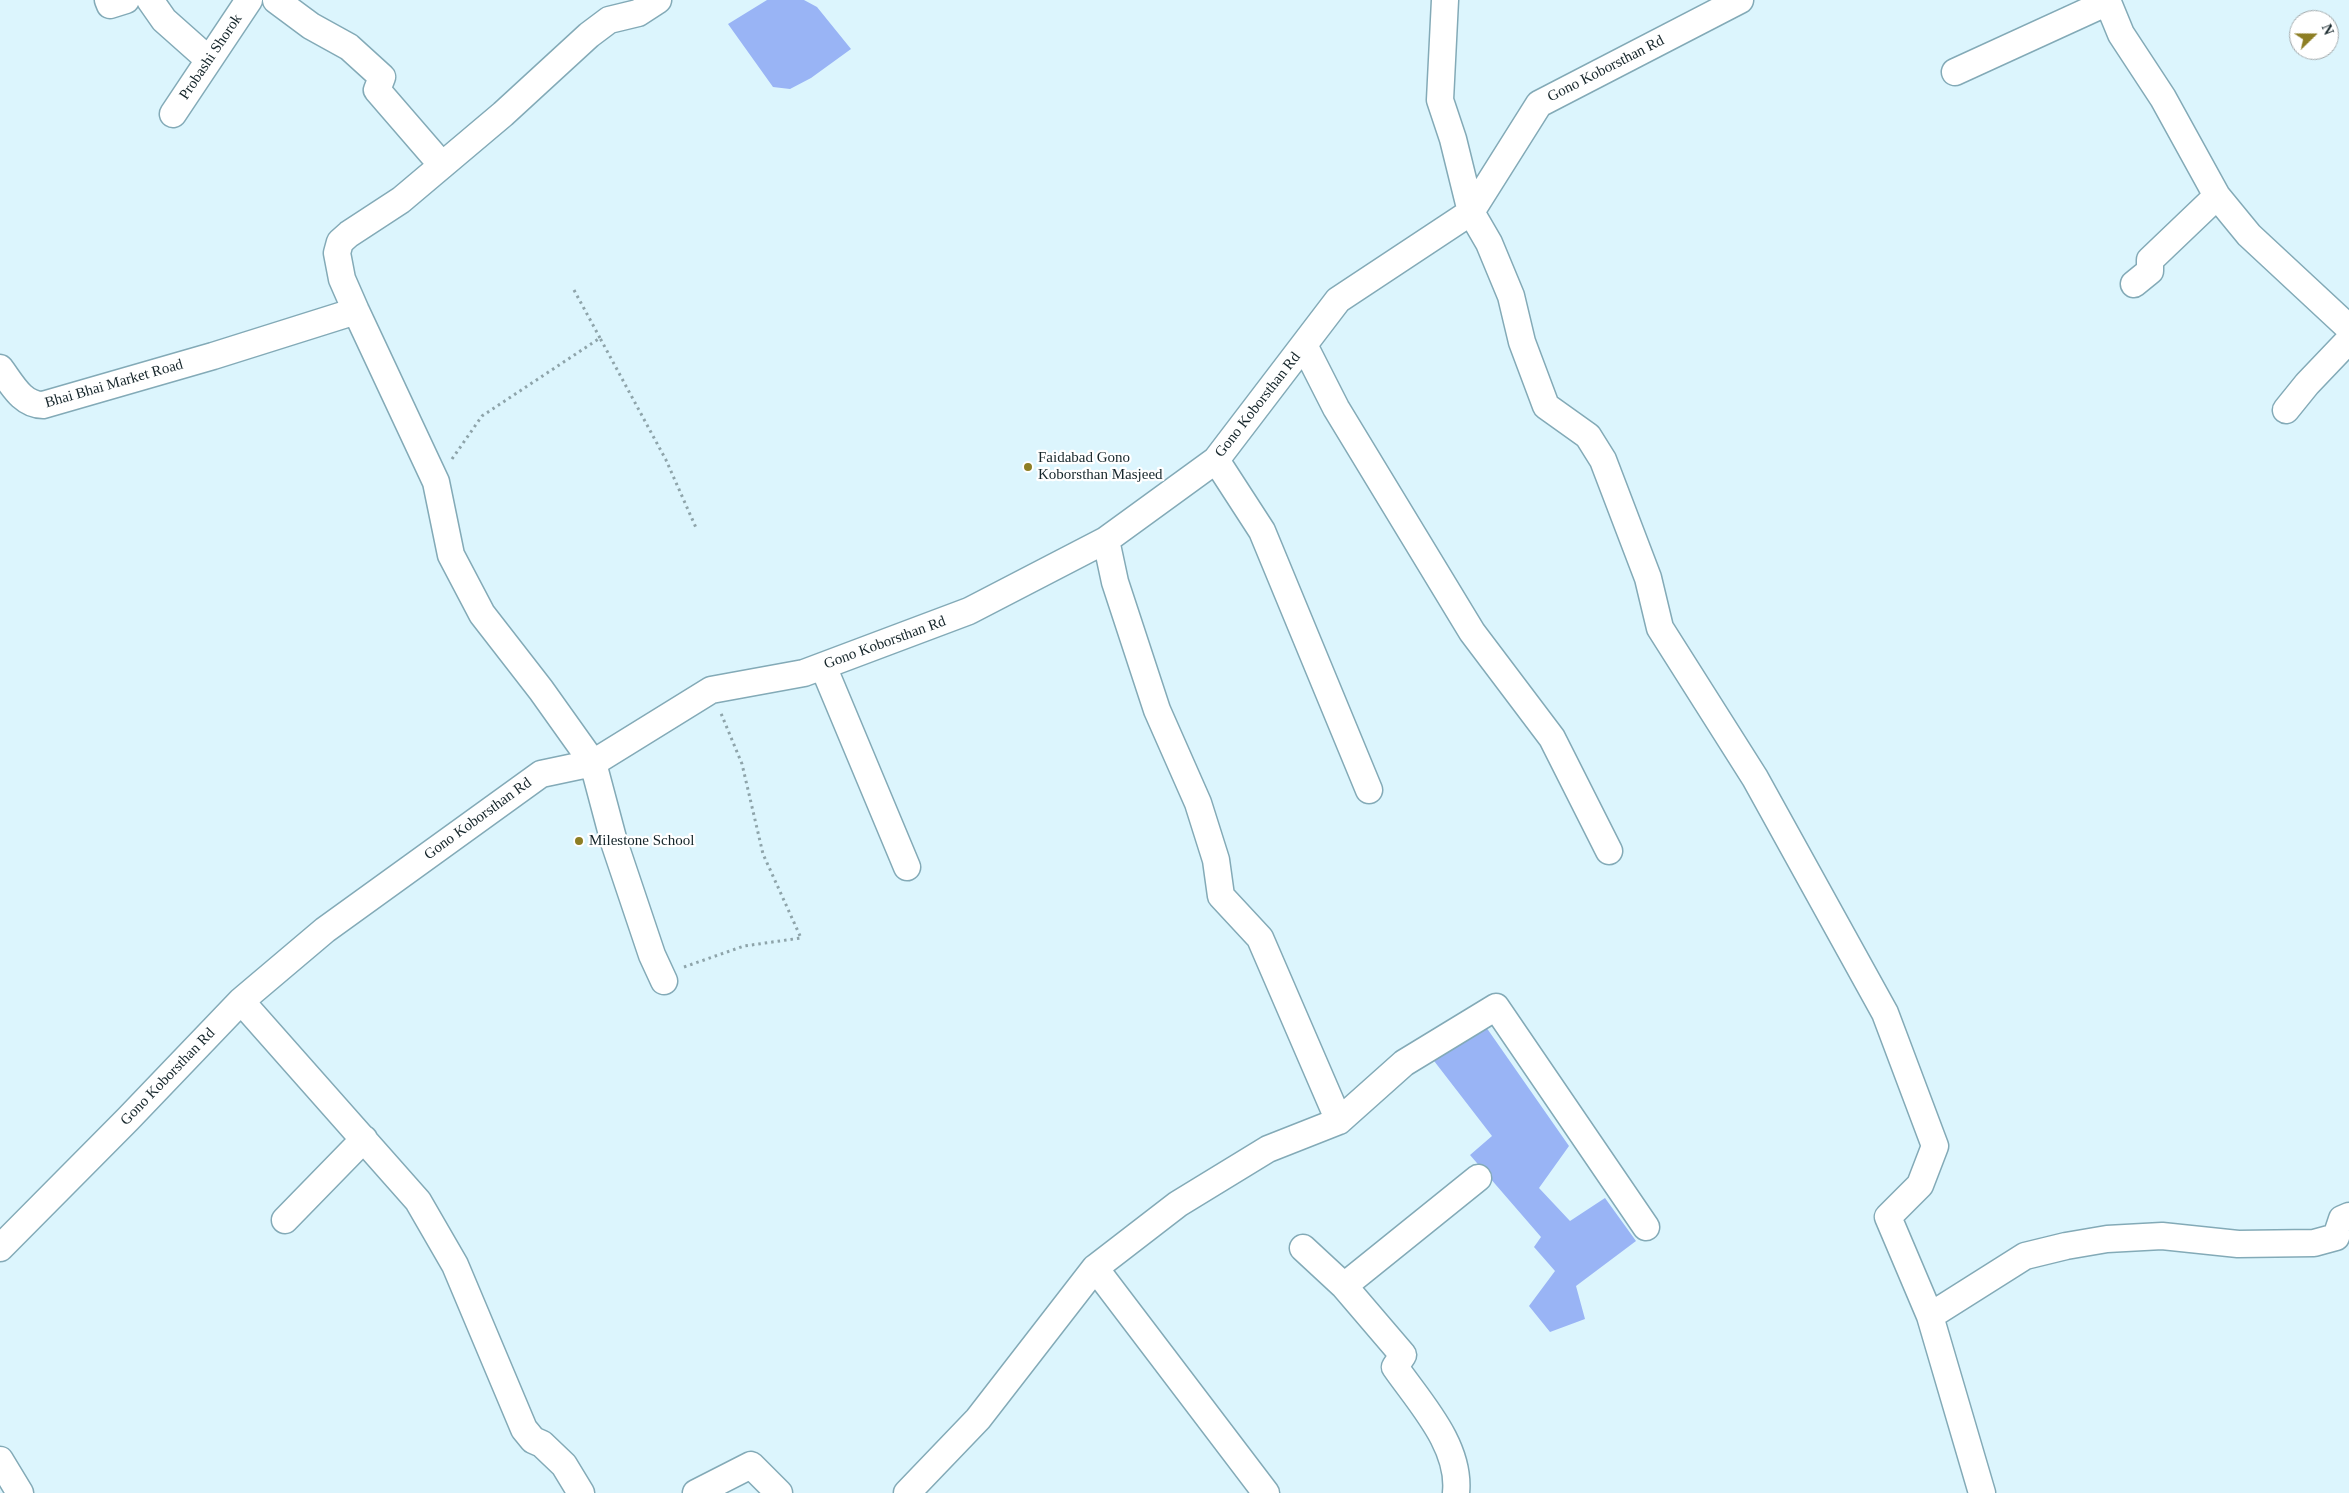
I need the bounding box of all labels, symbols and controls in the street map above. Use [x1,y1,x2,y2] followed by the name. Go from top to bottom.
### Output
[2289,10,2339,60] north arrow
[176,11,246,103] street label: Probashi Shorok
[2319,22,2336,37] text: N
[1545,32,1667,106] street label: Gono Koborsthan Rd
[1211,349,1305,461] street label: Gono Koborsthan Rd
[43,356,185,412] street label: Bhai Bhai Market Road
[1038,449,1163,484] place label: Faidabad Gono Koborsthan Masjeed
[1022,461,1034,473] marker: Faidabad Gono Koborsthan Masjeed
[822,613,948,673] street label: Gono Koborsthan Rd
[421,774,535,864] street label: Gono Koborsthan Rd
[589,832,694,850] place label: Milestone School
[573,835,585,847] marker: Milestone School
[117,1025,219,1129] street label: Gono Koborsthan Rd

